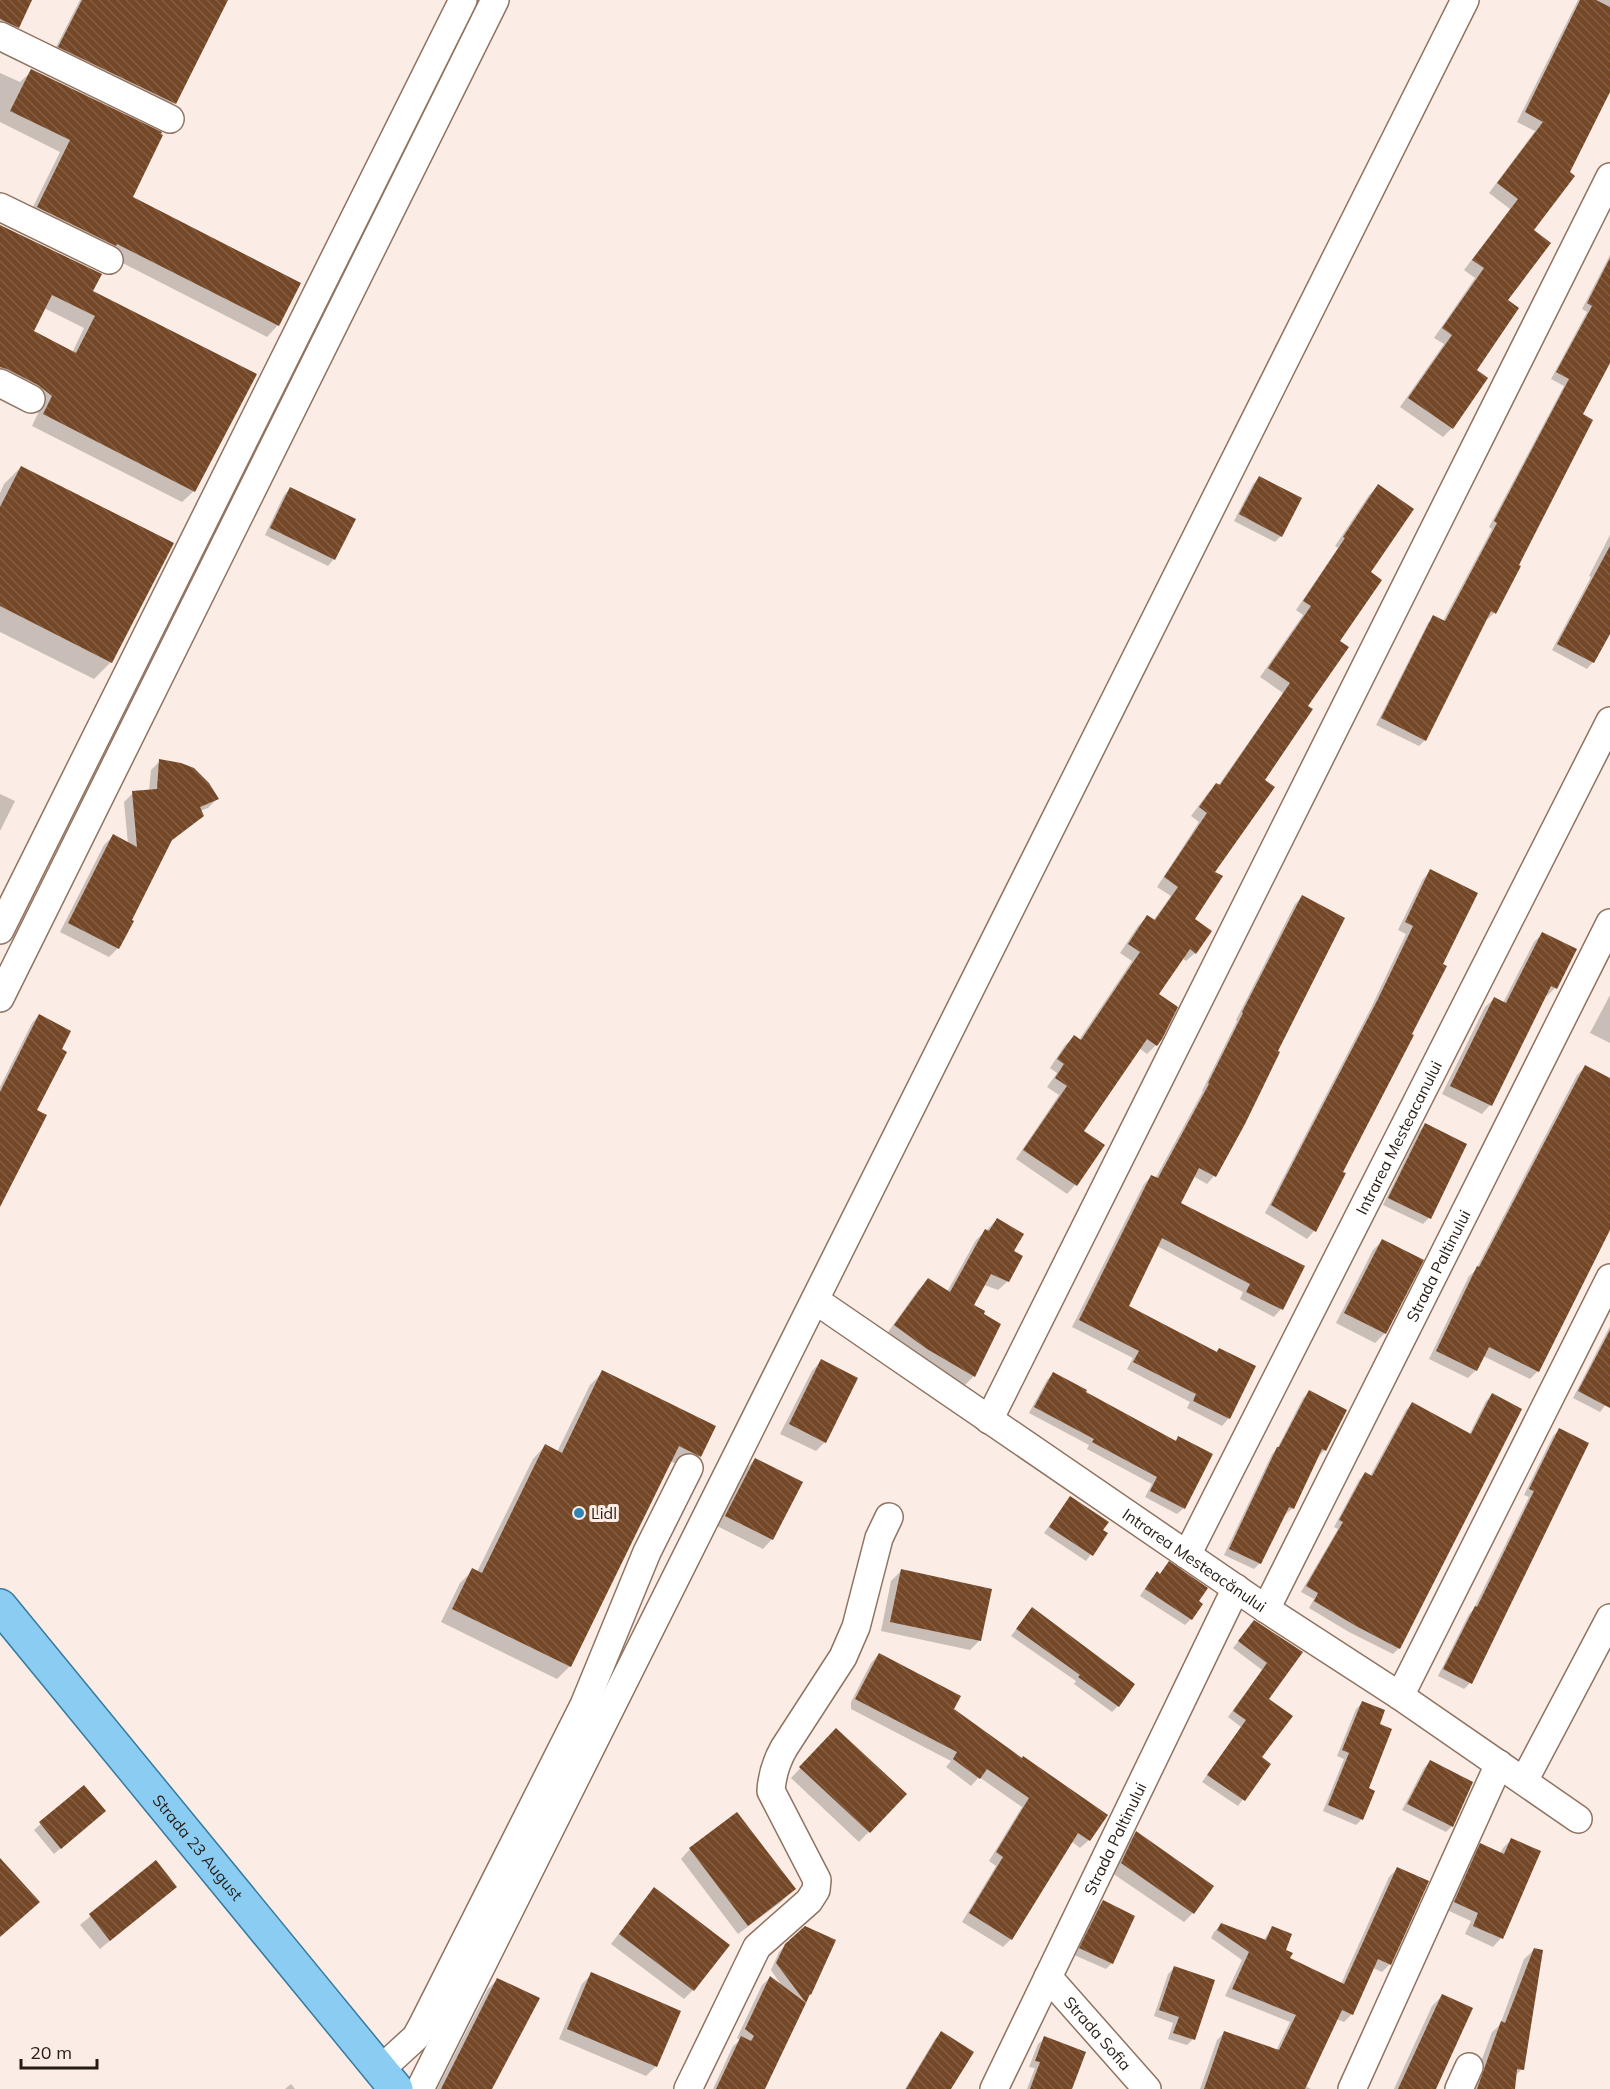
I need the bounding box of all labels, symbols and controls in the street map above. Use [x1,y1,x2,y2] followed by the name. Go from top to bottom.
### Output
[1351,1057,1446,1218] street label: Intrarea Mesteacanului
[1402,1206,1475,1325] street label: Strada Paltinului
[591,1503,617,1523] place label: Lidl
[1119,1504,1270,1616] street label: Intrarea Mesteacănului
[572,1506,586,1520] marker: Lidl
[1079,1779,1151,1898] street label: Strada Paltinului
[149,1790,247,1905] street label: Strada 23 August
[1060,1992,1136,2074] street label: Strada Sofia
[21,2032,98,2070] scale bar
[30,2041,72,2064] text: 20 m

